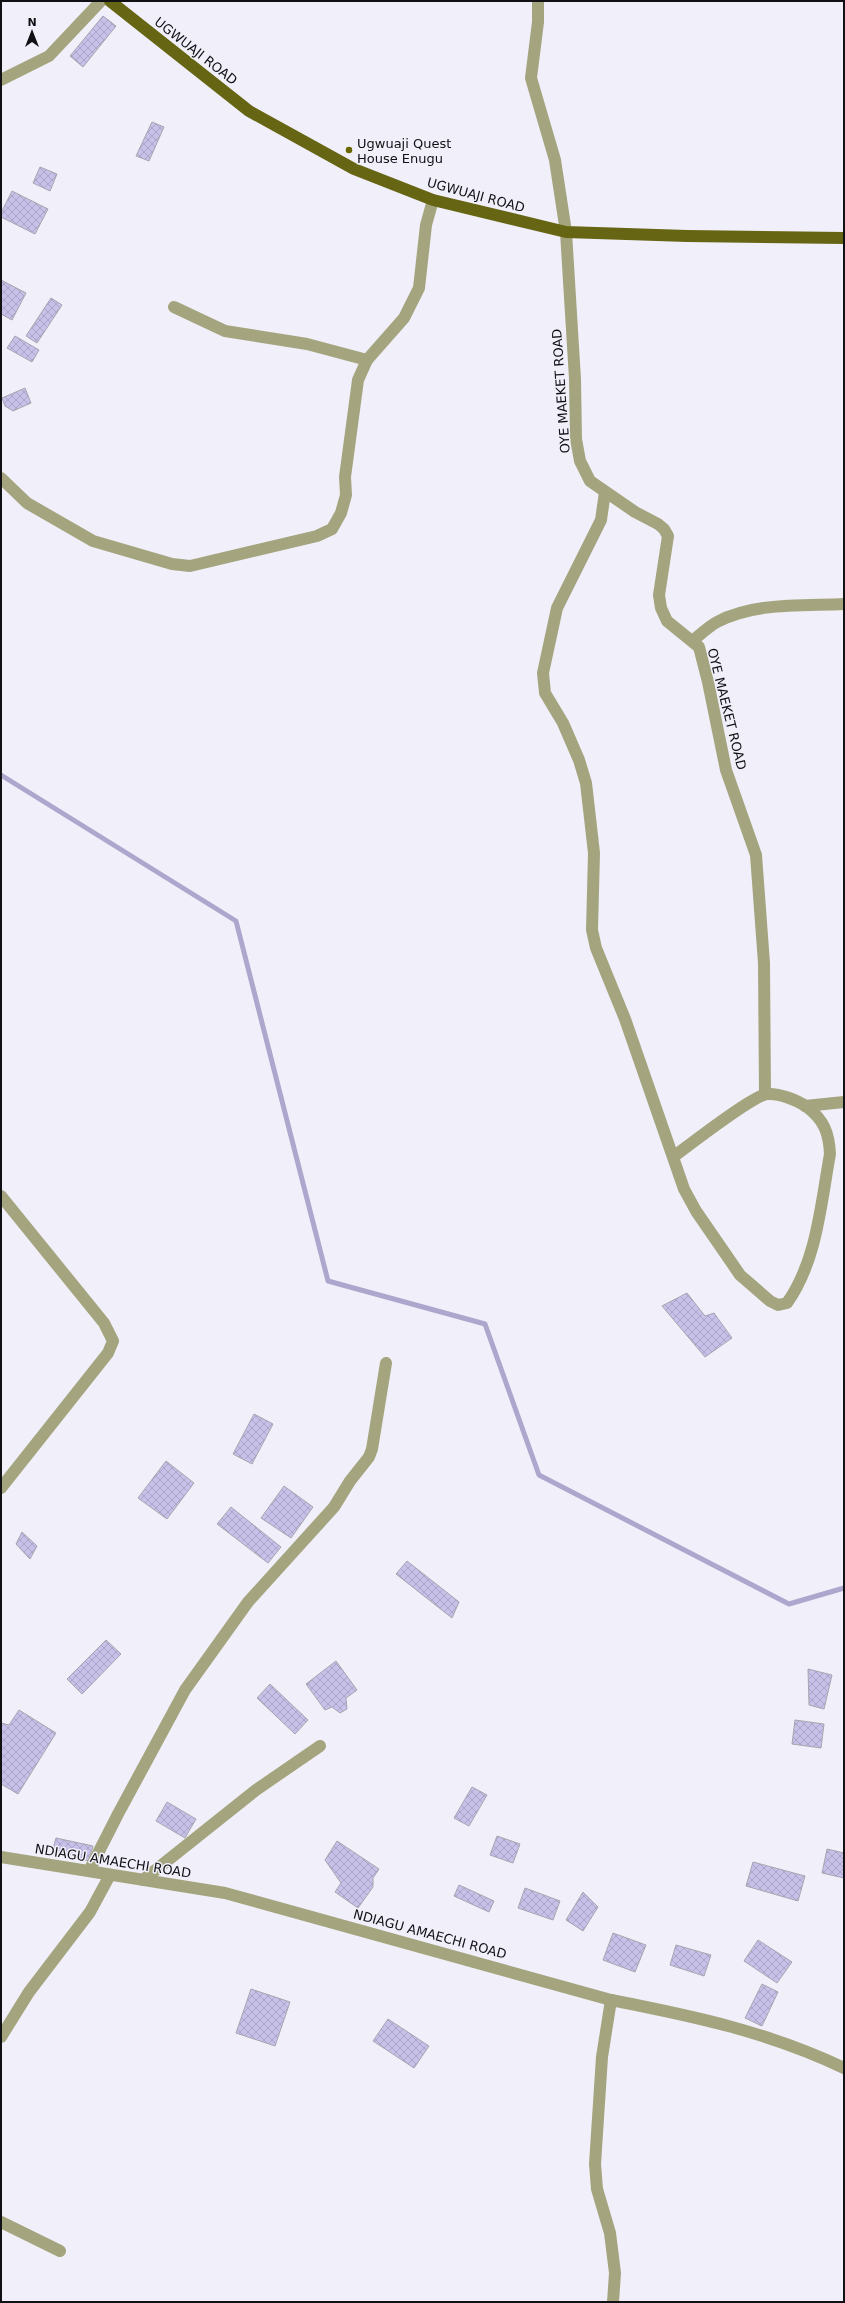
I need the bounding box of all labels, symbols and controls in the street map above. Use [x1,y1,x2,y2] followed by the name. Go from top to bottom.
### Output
[12,12,52,52] north arrow
[152,14,240,88] street label: UGWUAJI ROAD
[27,16,37,29] text: N
[357,136,451,166] place label: Ugwuaji Quest House Enugu
[344,145,354,155] marker: Ugwuaji Quest House Enugu
[425,175,527,215] street label: UGWUAJI ROAD
[549,328,573,454] street label: OYE MAEKET ROAD
[705,647,749,771] street label: OYE MAEKET ROAD
[34,1841,192,1881] street label: NDIAGU AMAECHI ROAD
[352,1906,508,1962] street label: NDIAGU AMAECHI ROAD

